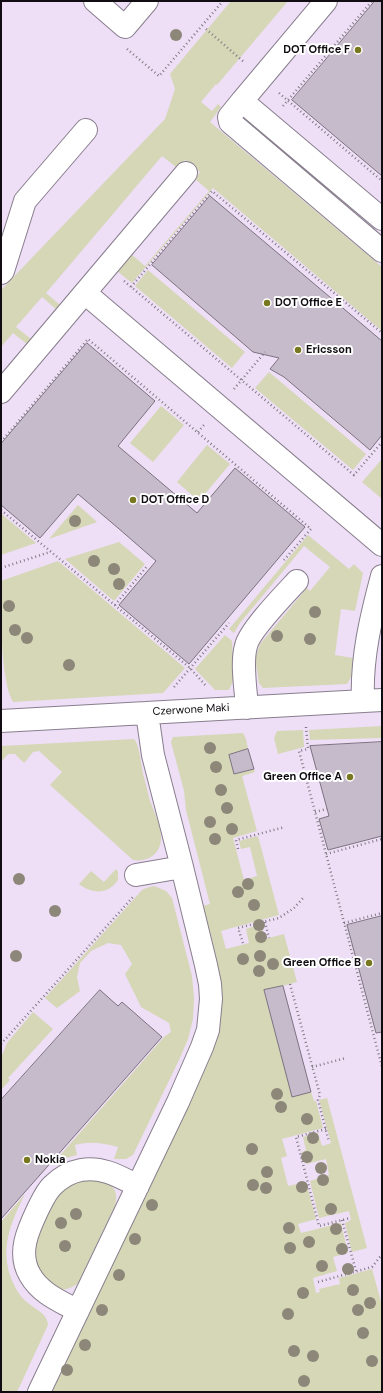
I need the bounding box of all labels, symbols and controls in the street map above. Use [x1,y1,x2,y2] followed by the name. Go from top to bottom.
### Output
[283,43,350,57] place label: DOT Office F
[353,45,363,55] marker: DOT Office F
[275,296,342,310] place label: DOT Office E
[262,298,272,308] marker: DOT Office E
[306,343,352,357] place label: Ericsson
[293,345,303,355] marker: Ericsson
[141,493,209,507] place label: DOT Office D
[128,495,138,505] marker: DOT Office D
[152,701,230,719] street label: Czerwone Maki
[263,770,342,784] place label: Green Office A
[345,772,355,782] marker: Green Office A
[283,956,361,970] place label: Green Office B
[364,958,374,968] marker: Green Office B
[35,1153,66,1167] place label: Nokia
[22,1155,32,1165] marker: Nokia

